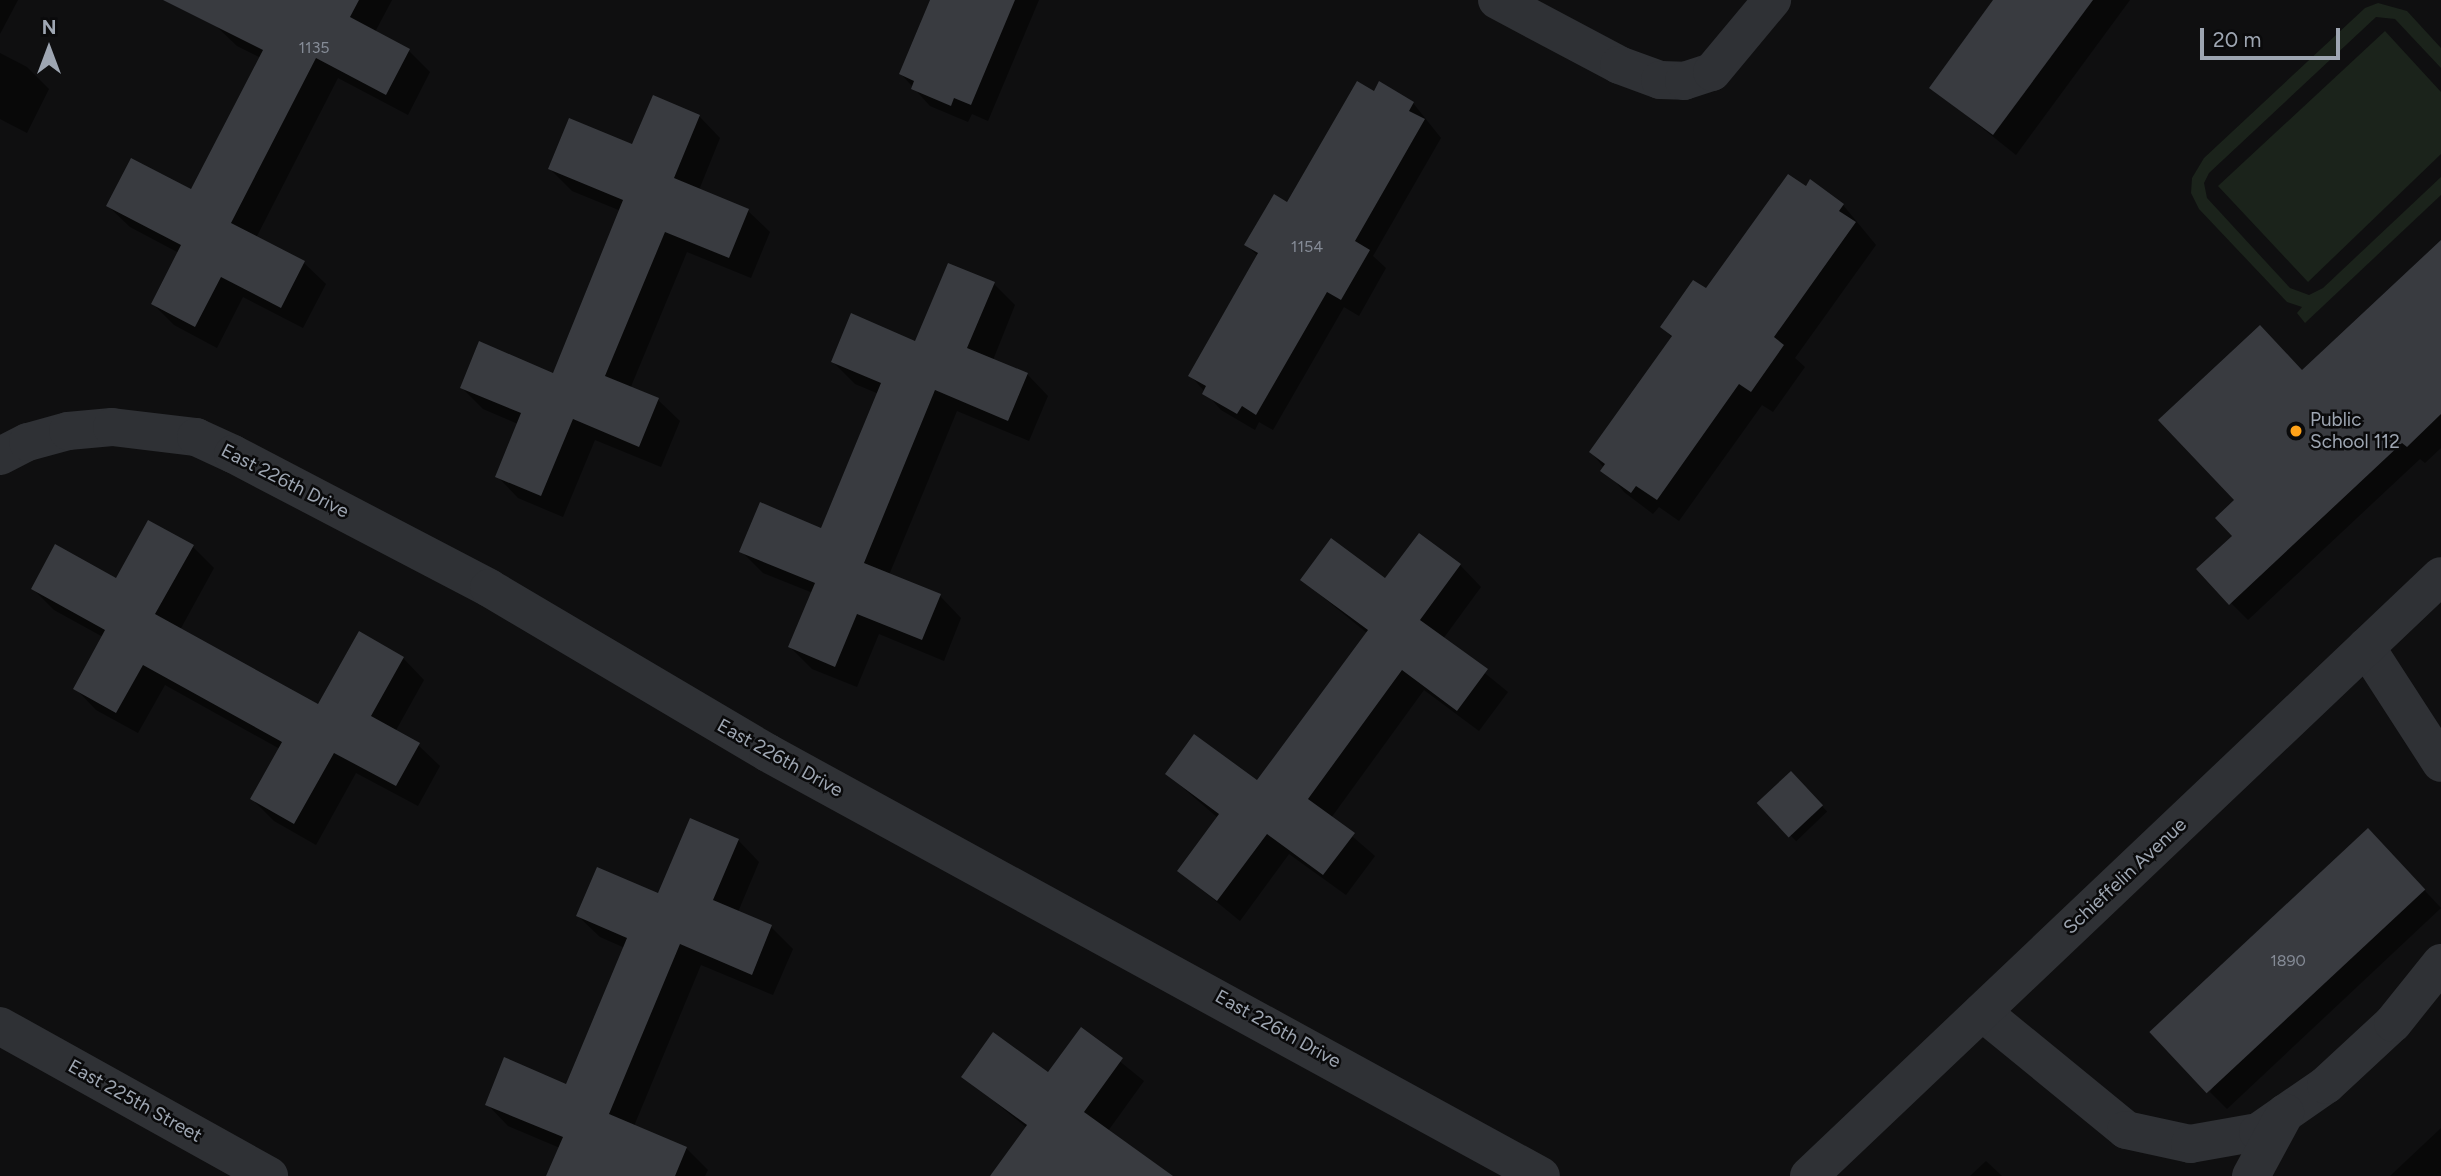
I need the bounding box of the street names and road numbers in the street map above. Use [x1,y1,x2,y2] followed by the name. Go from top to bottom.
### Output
[217,439,353,523] street label: East 226th Drive
[713,714,847,802] street label: East 226th Drive
[2059,813,2191,939] street label: Schieffelin Avenue
[1211,985,1345,1073] street label: East 226th Drive
[64,1055,206,1147] street label: East 225th Street

